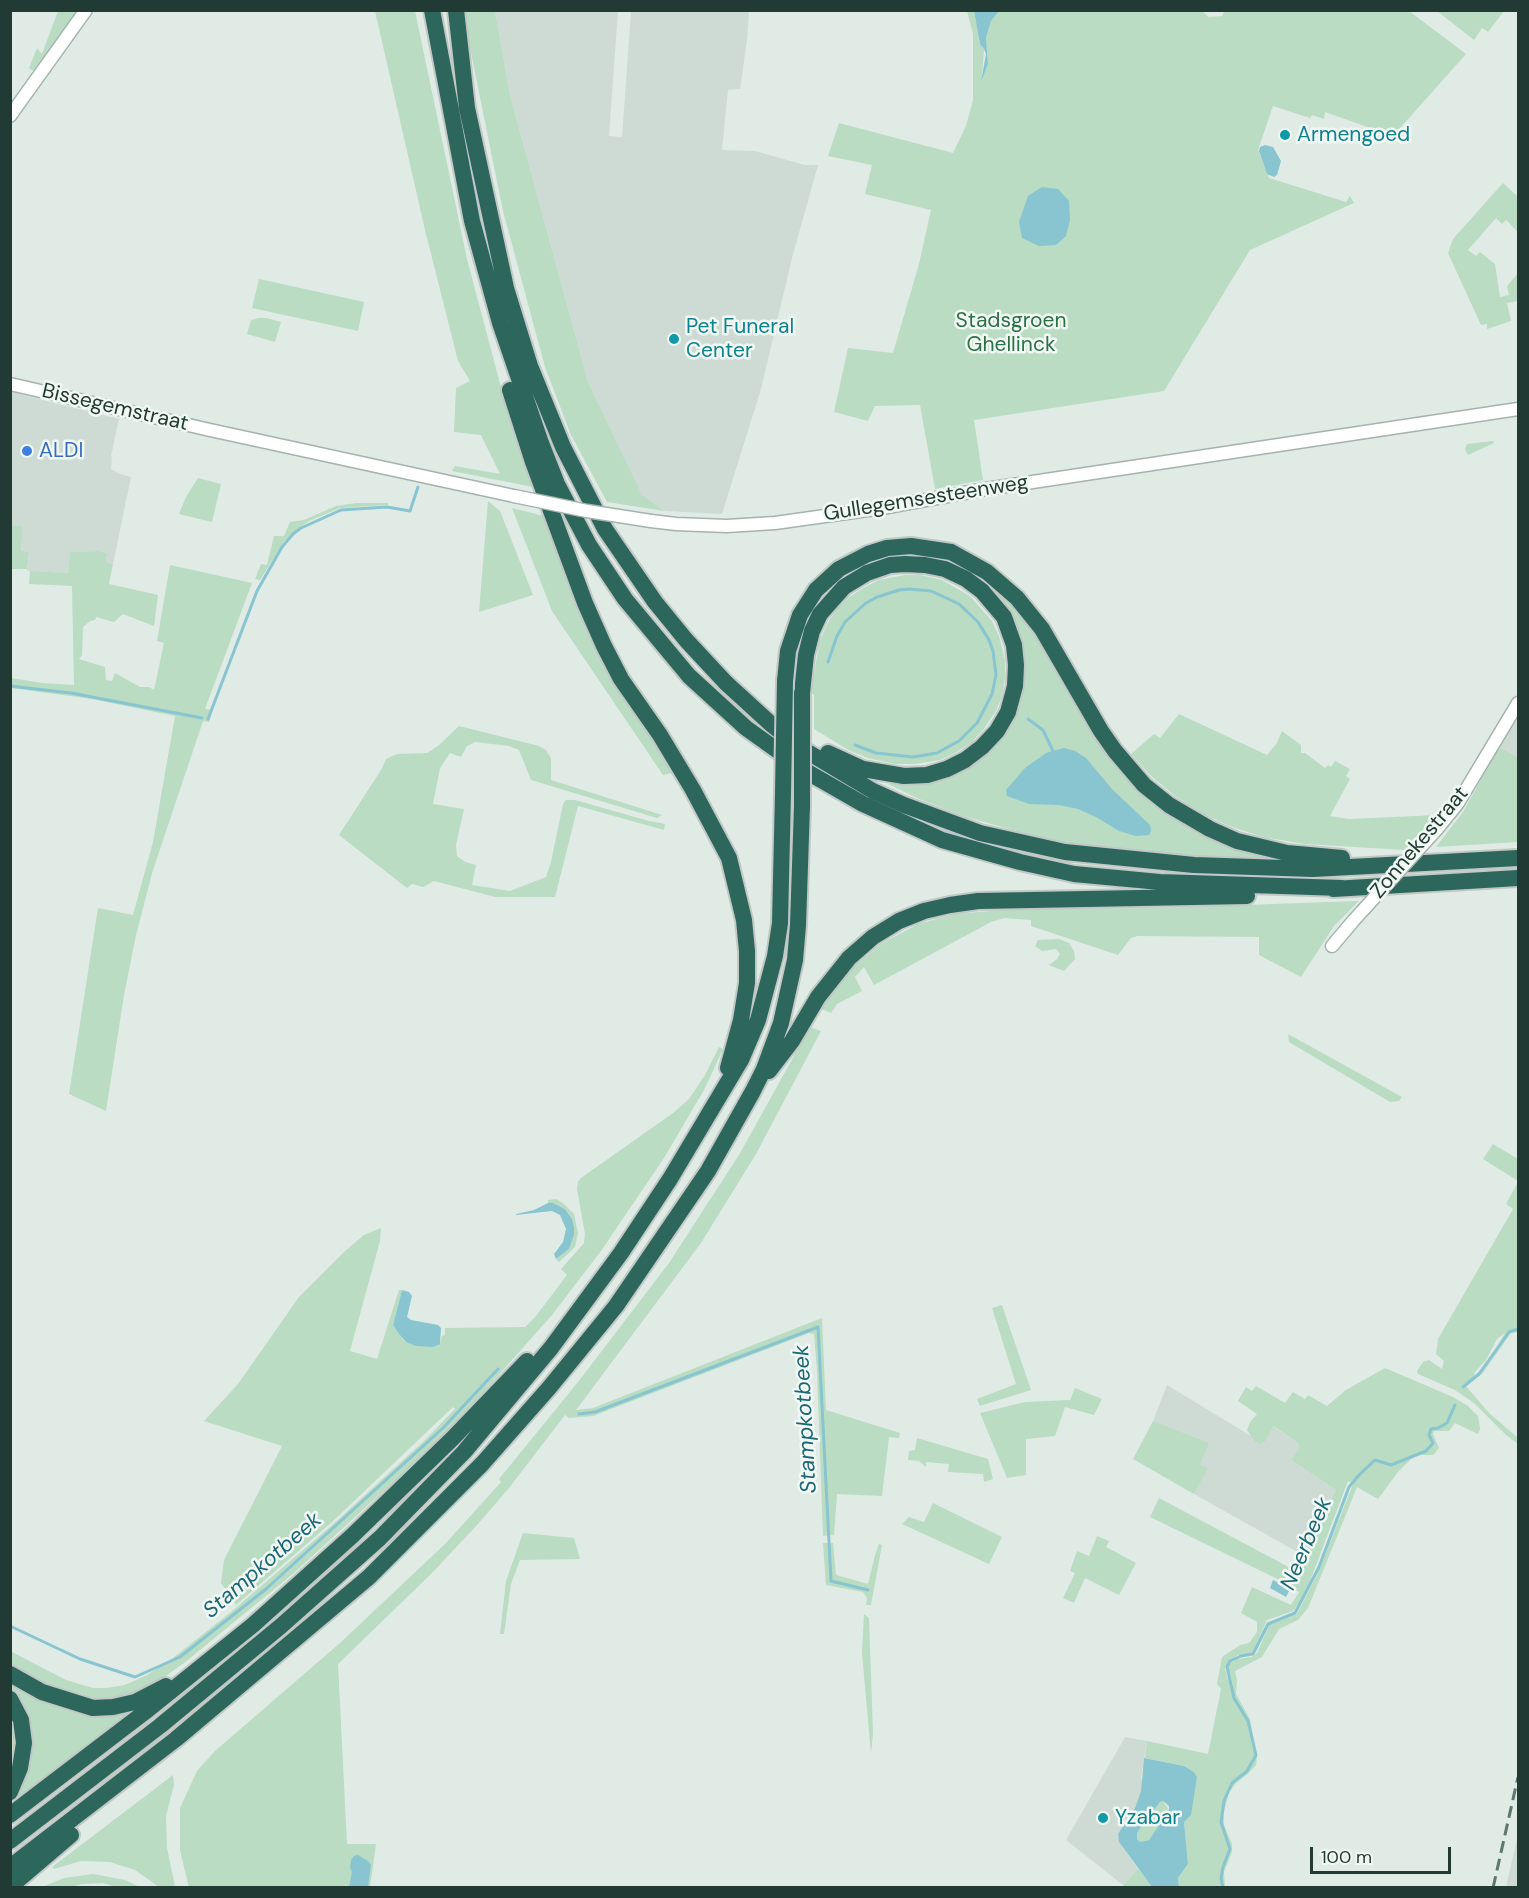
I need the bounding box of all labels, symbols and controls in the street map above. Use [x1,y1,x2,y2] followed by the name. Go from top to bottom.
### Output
[1297,122,1410,148] place label: Armengoed
[1278,128,1292,142] marker: Armengoed
[955,308,1067,358] park label: Stadsgroen Ghellinck
[686,314,794,364] place label: Pet Funeral Center
[667,332,681,346] marker: Pet Funeral Center
[39,379,191,437] street label: Bissegemstraat
[39,438,83,464] place label: ALDI
[20,444,34,458] marker: ALDI
[822,470,1030,528] street label: Gullegemsesteenweg
[1366,782,1474,904] street label: Zonnekestraat
[789,1344,823,1494] water label: Stampkotbeek
[1276,1494,1338,1594] water label: Neerbeek
[198,1507,328,1625] water label: Stampkotbeek
[1115,1805,1180,1831] place label: Yzabar
[1096,1811,1110,1825] marker: Yzabar
[1313,1835,1454,1873] scale bar
[1321,1845,1372,1869] text: 100 m

